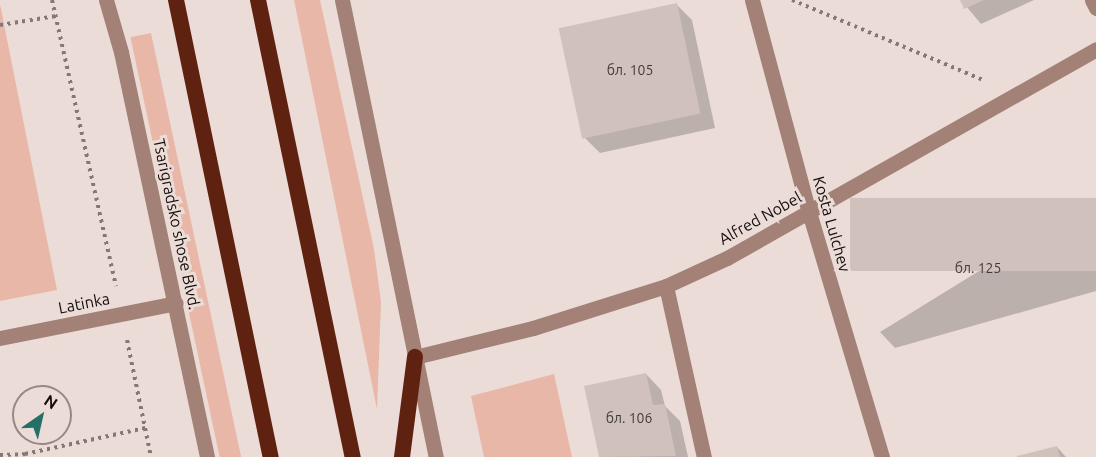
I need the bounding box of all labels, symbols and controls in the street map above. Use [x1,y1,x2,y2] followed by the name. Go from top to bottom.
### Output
[607,62,653,78] house number: бл. 105
[149,137,205,311] street label: Tsarigradsko shose Blvd.
[809,174,855,274] street label: Kosta Lulchev
[715,187,805,249] street label: Alfred Nobel
[955,260,1001,276] house number: бл. 125
[57,289,111,317] street label: Latinka
[12,385,72,445] north arrow
[41,391,61,413] text: N
[606,410,652,426] house number: бл. 106

